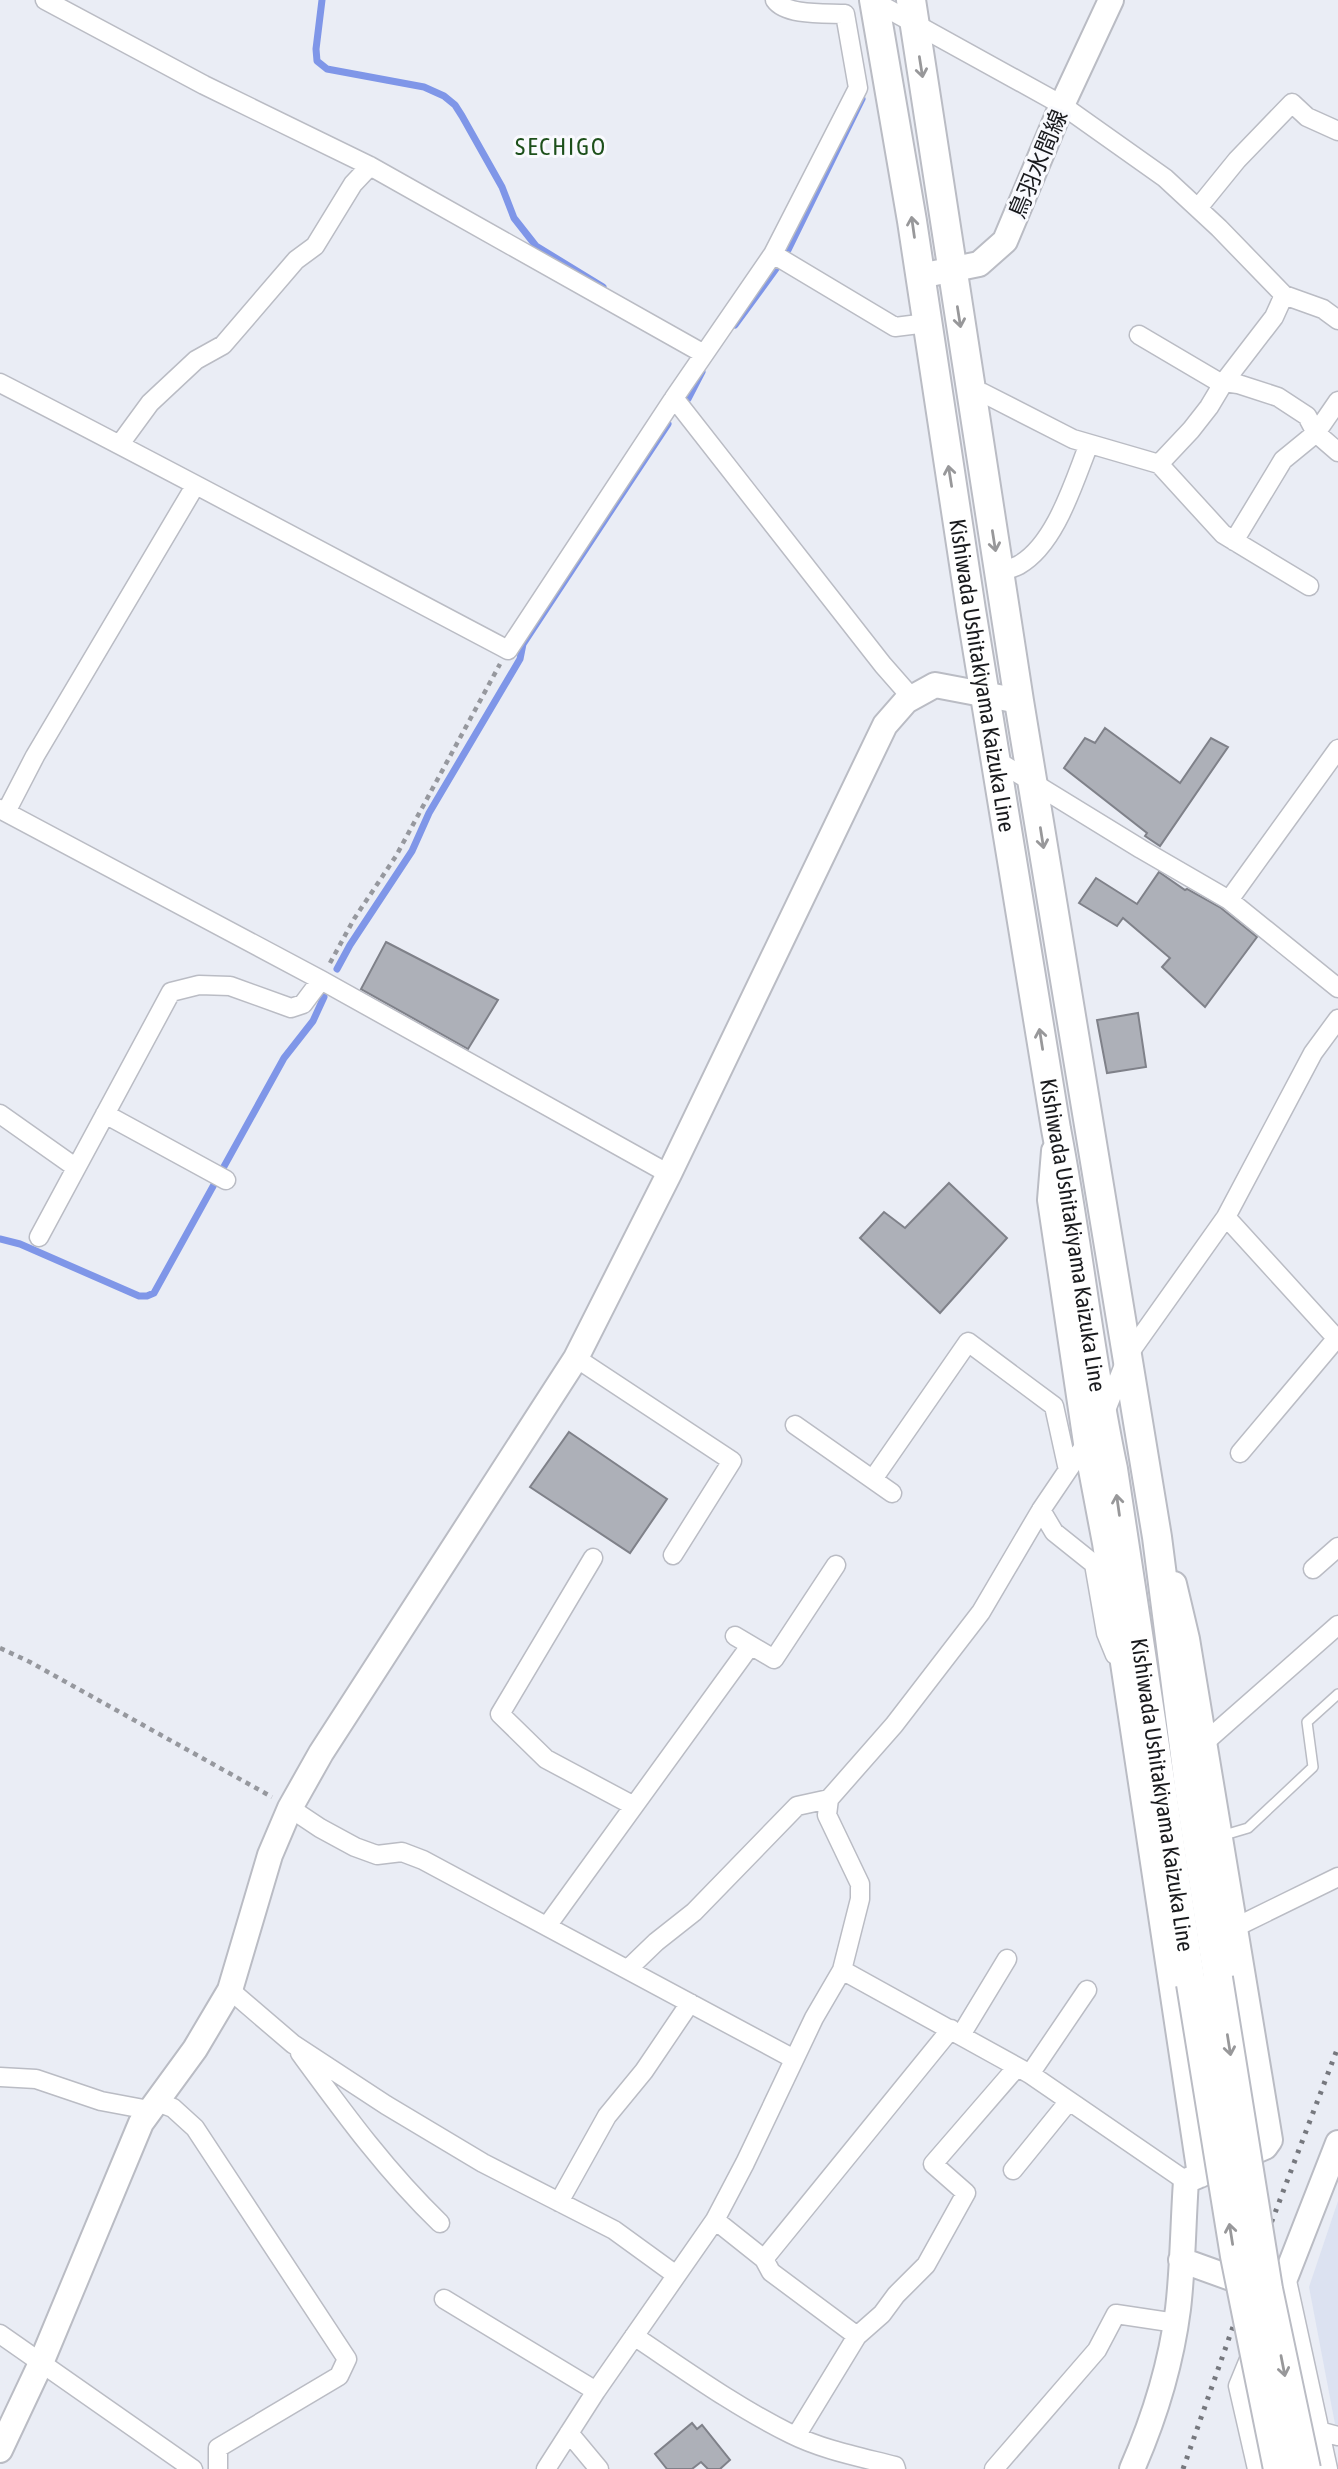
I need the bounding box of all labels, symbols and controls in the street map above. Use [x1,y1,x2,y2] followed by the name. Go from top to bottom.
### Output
[915,56,928,78] one-way arrow
[1004,106,1072,222] street label: 鳥羽水間線
[515,133,607,160] district label: SECHIGO
[906,216,919,239] one-way arrow
[953,305,966,327] one-way arrow
[943,465,956,488] one-way arrow
[944,517,1020,834] street label: Kishiwada Ushitakiyama Kaizuka Line
[988,529,1001,552] one-way arrow
[1036,827,1049,849] one-way arrow
[1034,1028,1047,1051] one-way arrow
[1035,1077,1111,1394] street label: Kishiwada Ushitakiyama Kaizuka Line
[1112,1494,1125,1517] one-way arrow
[1126,1636,1199,1953] street label: Kishiwada Ushitakiyama Kaizuka Line
[1223,2033,1236,2056] one-way arrow
[1224,2223,1237,2246] one-way arrow
[1277,2354,1291,2377] one-way arrow

